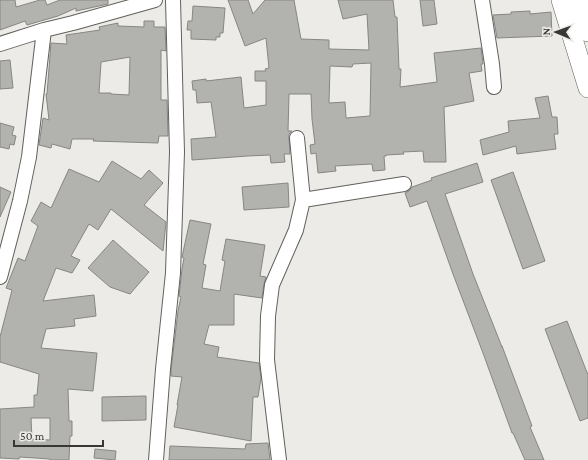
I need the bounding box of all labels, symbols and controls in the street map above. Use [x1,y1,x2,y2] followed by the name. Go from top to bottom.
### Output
[536,12,576,52] north arrow
[540,27,552,36] text: N
[14,422,103,448] scale bar
[20,429,45,443] text: 50 m

